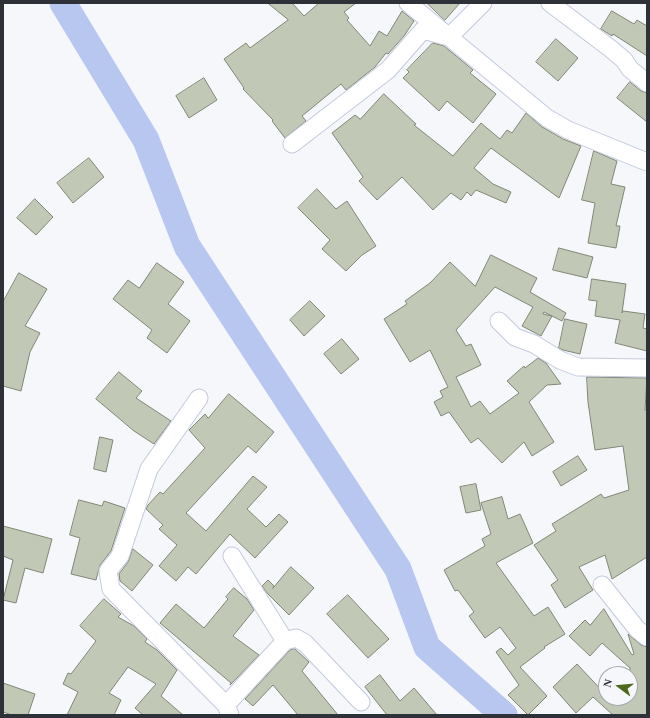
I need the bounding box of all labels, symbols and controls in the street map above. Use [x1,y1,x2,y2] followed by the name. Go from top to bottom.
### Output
[598,666,638,706] north arrow
[601,677,614,688] text: N

